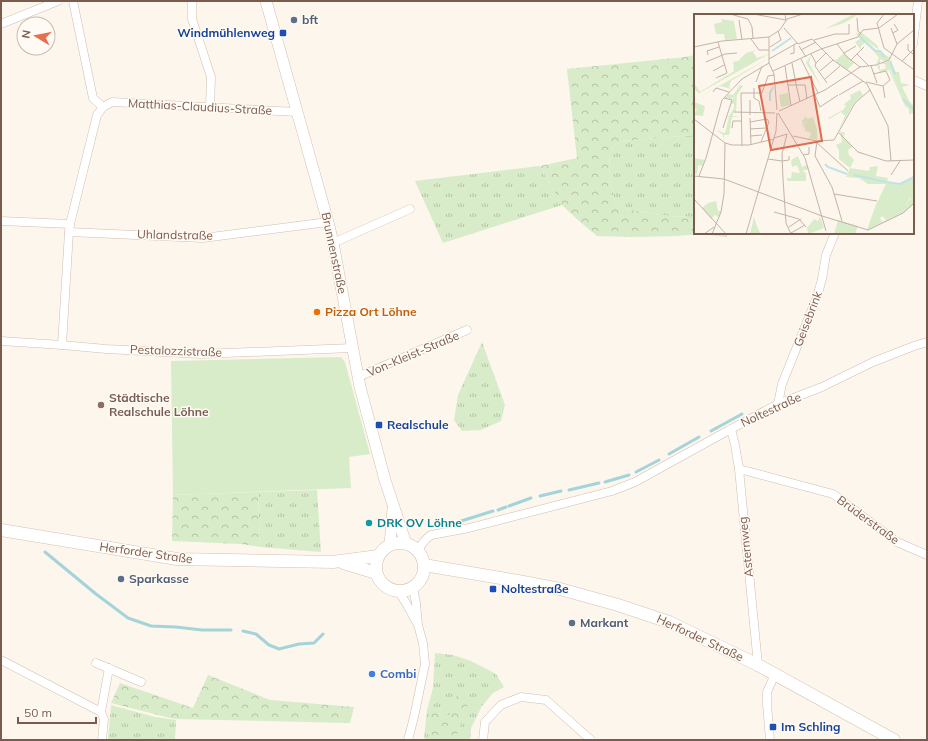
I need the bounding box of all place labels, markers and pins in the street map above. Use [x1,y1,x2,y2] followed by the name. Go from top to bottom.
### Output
[302,12,318,27] place label: bft
[289,15,299,25] marker: bft
[177,25,275,40] place label: Windmühlenweg
[278,28,288,38] marker: Windmühlenweg
[325,304,417,319] place label: Pizza Ort Löhne
[312,307,322,317] marker: Pizza Ort Löhne
[109,390,209,419] place label: Städtische Realschule Löhne
[96,400,106,410] marker: Städtische Realschule Löhne
[387,417,449,432] place label: Realschule
[374,420,384,430] marker: Realschule
[377,515,462,530] place label: DRK OV Löhne
[364,518,374,528] marker: DRK OV Löhne
[129,571,189,586] place label: Sparkasse
[116,574,126,584] marker: Sparkasse
[501,581,569,596] place label: Noltestraße
[488,584,498,594] marker: Noltestraße
[580,615,629,630] place label: Markant
[567,618,577,628] marker: Markant
[380,666,416,681] place label: Combi
[367,669,377,679] marker: Combi
[781,719,840,734] place label: Im Schling
[768,722,778,732] marker: Im Schling

